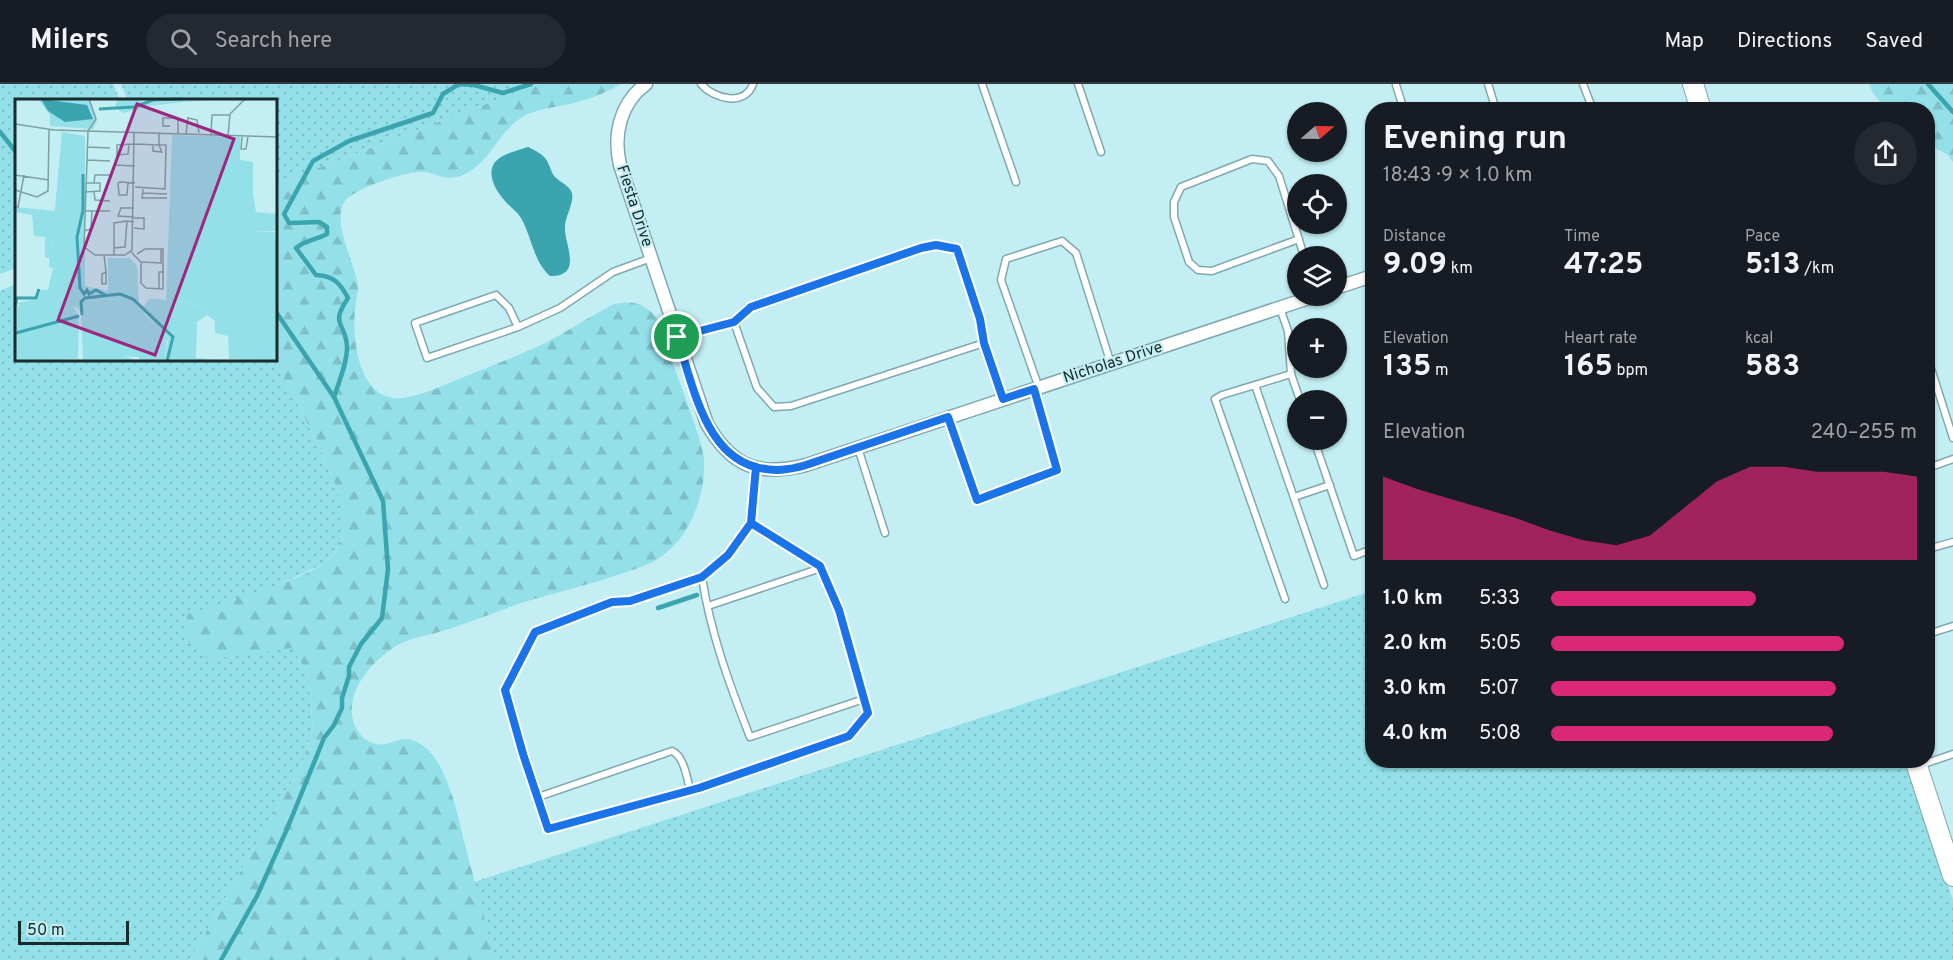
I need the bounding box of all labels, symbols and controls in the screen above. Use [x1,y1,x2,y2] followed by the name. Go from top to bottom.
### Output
[146,14,566,68] search box
[30,23,110,59] text: Milers
[167,25,200,58] icon: search
[215,28,332,55] text: Search here
[1664,28,1704,55] text: Map
[1737,28,1832,55] text: Directions
[1865,28,1923,55] text: Saved
[15,99,278,362] inset map
[1287,102,1347,162] north arrow
[1287,102,1347,450] map controls
[1383,119,1567,161] text: Evening run
[1854,122,1917,185] button: share
[611,163,657,249] street label: Fiesta Drive
[1383,163,1532,189] text: 18:43 · 9 × 1.0 km
[1287,174,1347,234] button: locate
[1383,227,1446,247] text: Distance
[1564,227,1600,247] text: Time
[1745,227,1780,247] text: Pace
[1287,246,1347,306] button: layers
[1383,247,1447,284] text: 9.09
[1564,247,1643,284] text: 47:25
[1745,247,1801,284] text: 5:13
[1447,259,1473,279] text: km
[1801,259,1834,279] text: /km
[651,311,702,362] pin
[1287,318,1347,378] button: +
[660,320,693,353] icon: arrive
[1383,329,1449,349] text: Elevation
[1564,329,1637,349] text: Heart rate
[1745,329,1773,349] text: kcal
[1061,338,1165,388] street label: Nicholas Drive
[1383,349,1431,386] text: 135
[1564,349,1613,386] text: 165
[1745,349,1800,386] text: 583
[1431,361,1449,381] text: m
[1613,361,1648,381] text: bpm
[1287,390,1347,450] button: −
[1383,420,1465,446] text: Elevation
[1811,420,1917,446] text: 240–255 m
[1383,586,1443,612] text: 1.0 km
[1479,586,1520,612] text: 5:33
[1383,631,1447,657] text: 2.0 km
[1479,631,1521,657] text: 5:05
[1383,676,1446,702] text: 3.0 km
[1479,676,1519,702] text: 5:07
[1383,721,1448,747] text: 4.0 km
[1479,721,1521,747] text: 5:08
[18,918,129,946] scale bar
[27,921,65,941] text: 50 m

